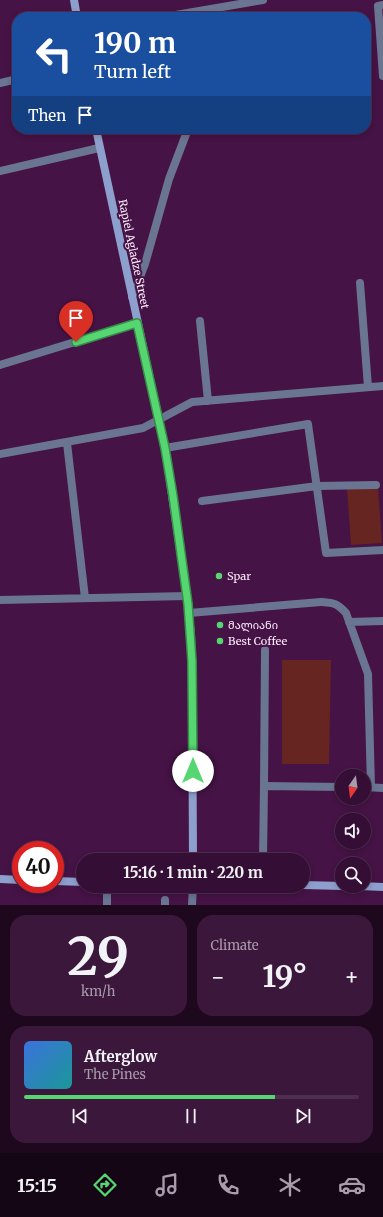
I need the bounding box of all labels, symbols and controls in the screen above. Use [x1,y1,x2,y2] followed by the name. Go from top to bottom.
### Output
[94,25,176,61] text: 190 m
[28,28,80,80] icon: left
[94,60,171,83] text: Turn left
[74,104,96,126] icon: arrive
[28,106,66,125] text: Then
[116,198,153,311] street label: Rapiel Agladze Street
[59,301,93,342] pin
[65,307,87,329] icon: arrive
[227,569,251,583] place label: Spar
[214,571,224,581] marker: Spar
[228,618,278,632] place label: მალიანი
[215,620,225,630] marker: მალიანი
[228,634,287,648] place label: Best Coffee
[215,636,225,646] marker: Best Coffee
[172,750,214,792] position arrow
[335,769,371,805] north arrow
[335,769,371,893] map controls
[335,813,371,849] button: sound
[12,841,64,893] speed limit sign: 40
[335,857,371,893] button: search
[123,863,263,882] text: 15:16 · 1 min · 220 m
[67,924,129,989] text: 29
[211,937,259,954] text: Climate
[262,957,307,995] text: 19°
[211,963,225,991] text: −
[344,963,359,991] text: +
[81,983,115,1000] text: km/h
[84,1047,157,1066] text: Afterglow
[84,1066,146,1083] text: The Pines
[69,1105,91,1127] icon: previous
[180,1105,202,1127] icon: pause
[292,1105,314,1127] icon: next
[91,1171,119,1199] icon: directions
[153,1171,181,1199] icon: music
[214,1171,242,1199] icon: phone
[276,1171,304,1199] icon: climate
[338,1171,366,1199] icon: car
[17,1174,57,1197] text: 15:15

